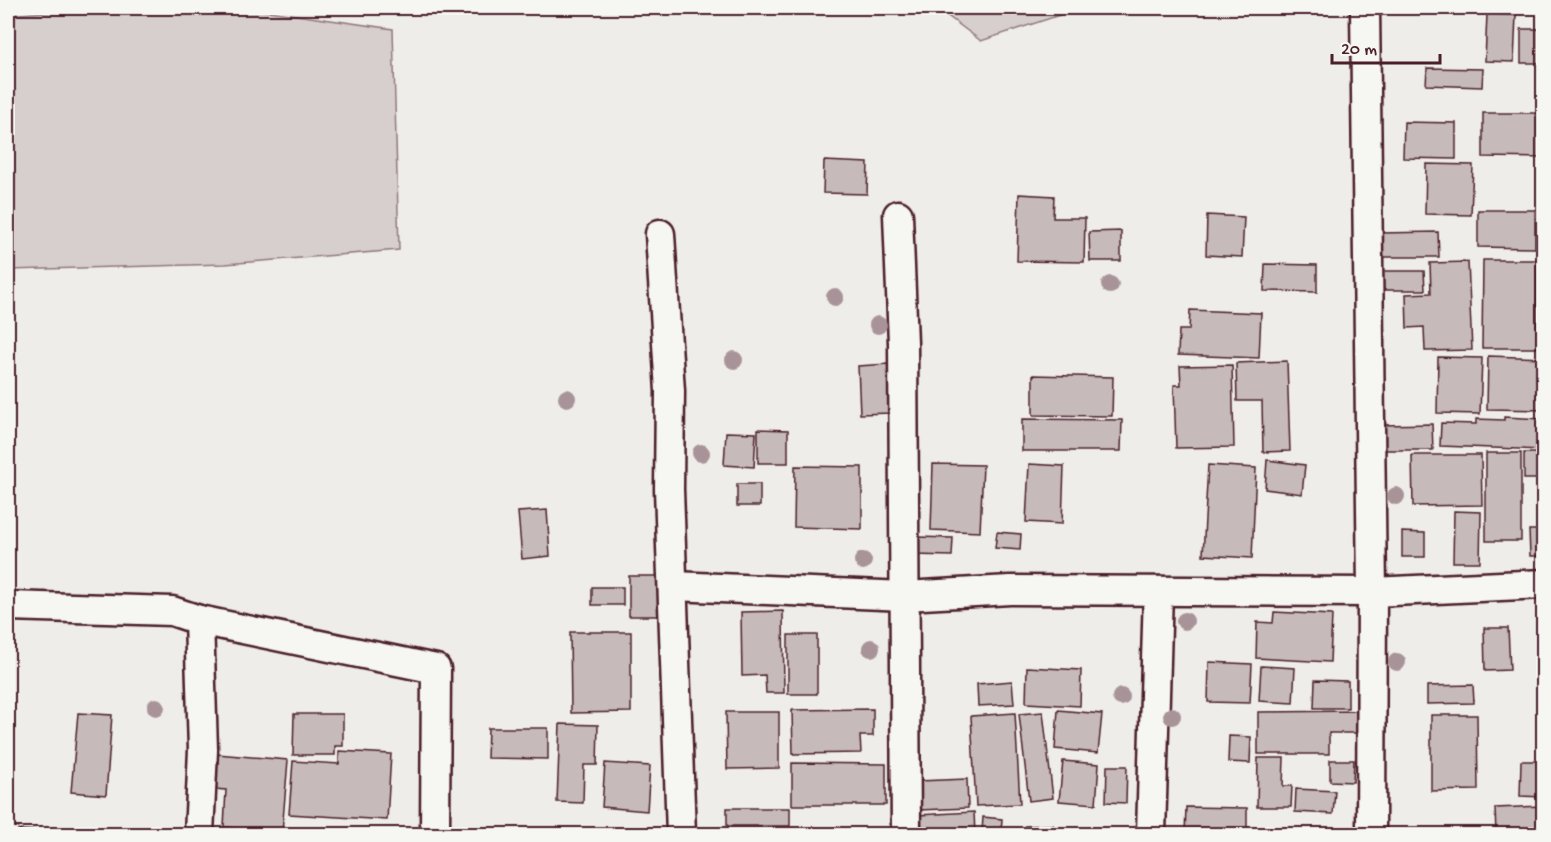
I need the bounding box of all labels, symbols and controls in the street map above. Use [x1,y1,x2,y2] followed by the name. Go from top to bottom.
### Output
[1332,27,1440,65] scale bar
[1341,40,1377,61] text: 20 m

